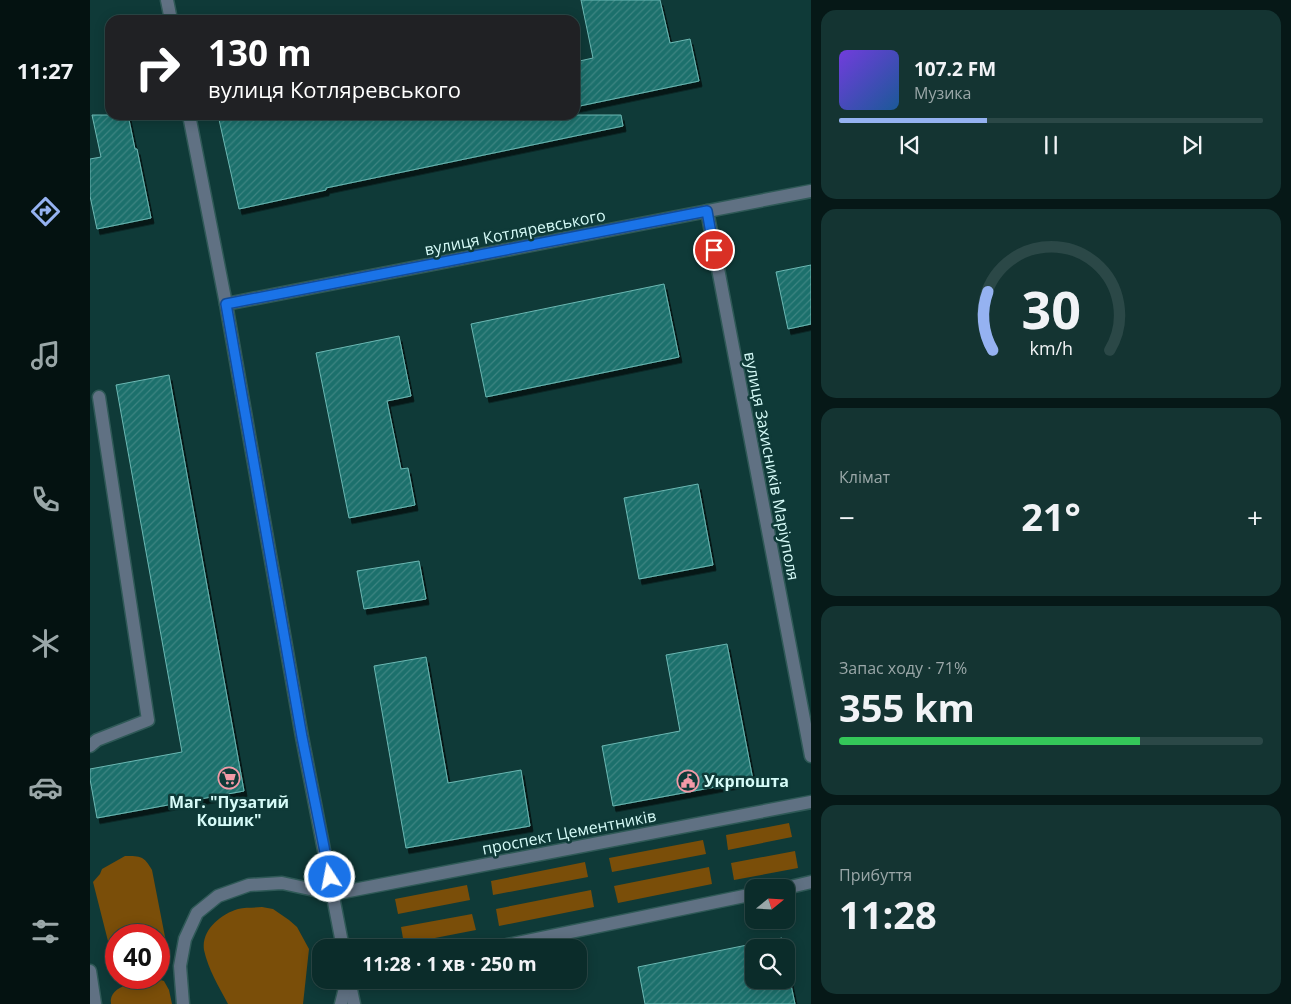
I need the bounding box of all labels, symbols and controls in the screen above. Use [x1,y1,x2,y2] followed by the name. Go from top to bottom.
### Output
[208,29,312,76] text: 130 m
[125,35,190,100] icon: right
[17,55,73,85] text: 11:27
[914,56,996,82] text: 107.2 FM
[208,74,461,104] text: вулиця Котляревського
[914,82,971,104] text: Музика
[896,131,924,159] icon: previous
[1037,131,1065,159] icon: pause
[1178,131,1206,159] icon: next
[28,194,63,229] icon: directions
[423,204,607,260] street label: вулиця Котляревського
[693,229,735,271] pin
[700,236,728,264] icon: arrive
[1021,273,1081,344] text: 30
[1029,336,1073,360] text: km/h
[28,338,63,373] icon: music
[739,350,805,582] street label: вулиця Захисників Маріуполя
[839,466,890,488] text: Клімат
[28,482,63,517] icon: phone
[1021,490,1081,542] text: 21°
[839,498,855,536] text: −
[1247,498,1263,536] text: +
[28,626,63,661] icon: climate
[839,657,967,679] text: Запас ходу · 71%
[839,681,975,733] text: 355 km
[217,766,241,790] supermarket icon: Маг. "Пузатий Кошик"
[676,769,700,793] public building icon: Укрпошта
[28,770,63,805] icon: car
[704,770,789,792] place label: Укрпошта
[169,791,289,831] place label: Маг. "Пузатий Кошик"
[480,804,658,860] street label: проспект Цементників
[303,850,355,902] position arrow
[839,864,912,886] text: Прибуття
[745,879,795,929] north arrow
[745,879,795,989] map controls
[839,888,937,940] text: 11:28
[28,914,63,949] icon: filters
[105,924,170,989] speed limit sign: 40
[745,939,795,989] button: search
[362,951,537,977] text: 11:28 · 1 хв · 250 m

